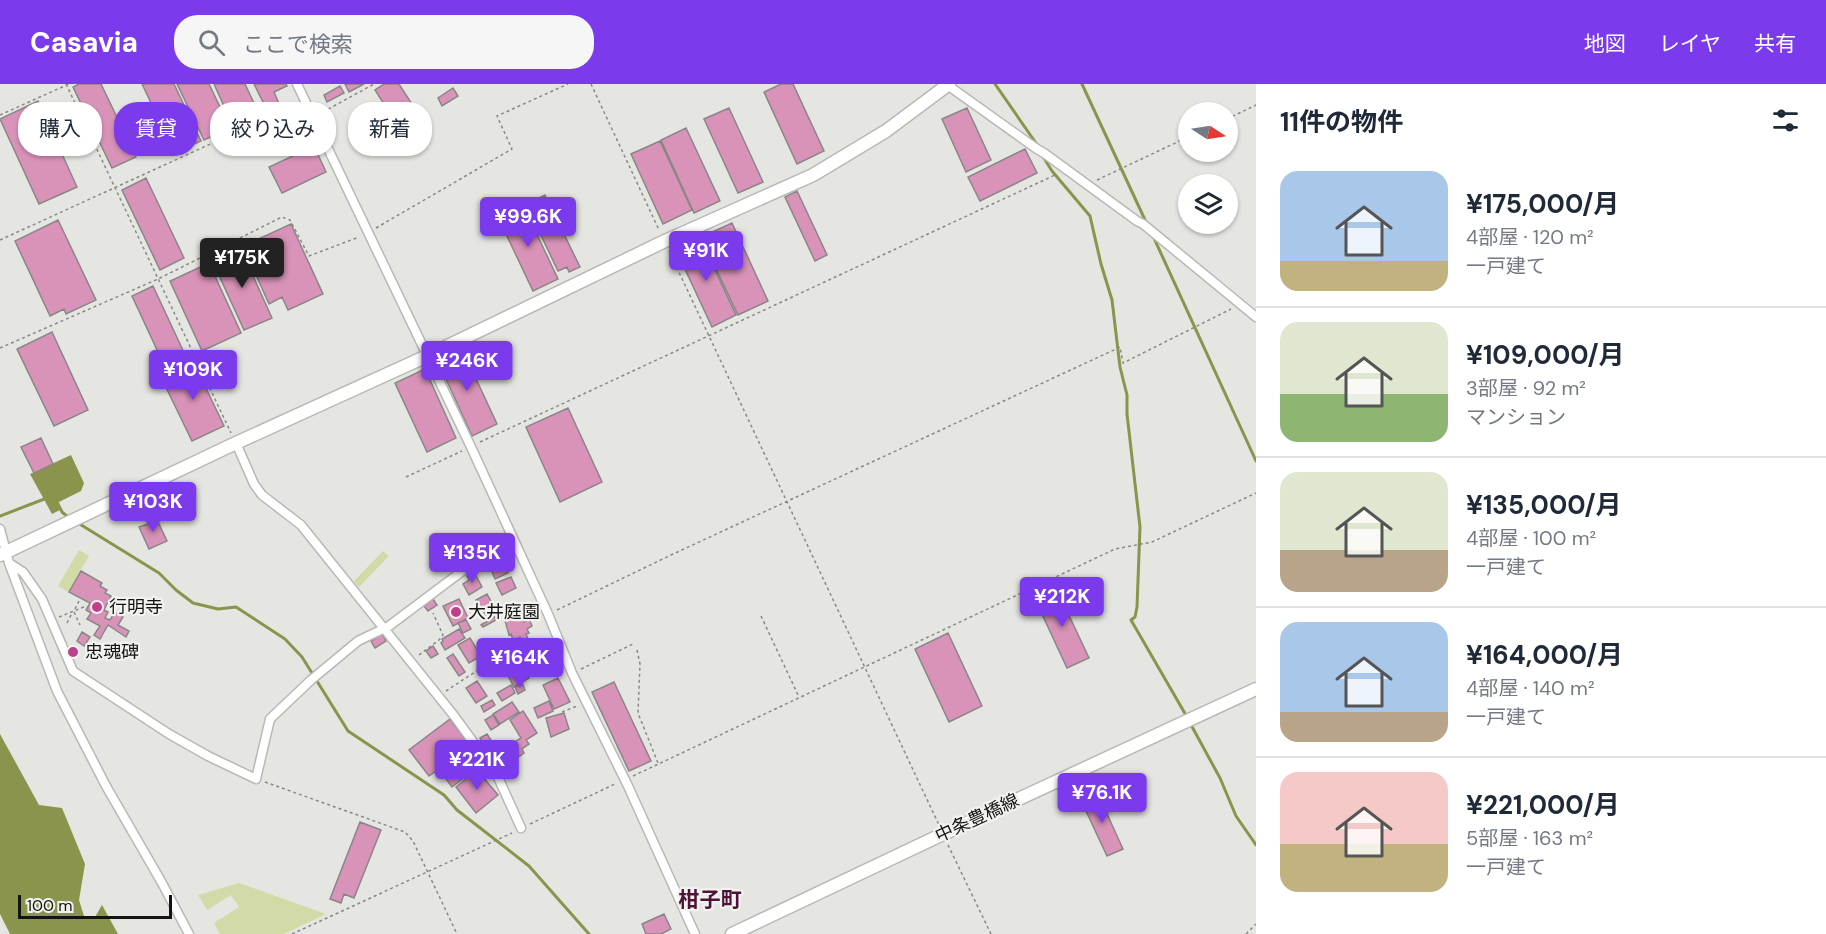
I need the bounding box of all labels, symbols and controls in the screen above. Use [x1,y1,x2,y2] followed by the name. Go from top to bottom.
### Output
[174,15,594,69] search box
[30,24,138,61] text: Casavia
[195,26,228,59] icon: search
[243,30,353,59] text: ここで検索
[1584,30,1626,58] text: 地図
[1659,30,1721,58] text: レイヤ
[1754,30,1796,58] text: 共有
[18,102,102,156] chip: 購入
[114,102,198,156] chip: 賃貸
[210,102,336,156] chip: 絞り込み
[348,102,432,156] chip: 新着
[1178,102,1238,162] north arrow
[1178,102,1238,234] map controls
[1769,104,1802,137] icon: filters
[1280,105,1403,139] text: 11件の物件
[1178,174,1238,234] button: layers
[1466,187,1619,221] text: ¥175,000/月
[1328,195,1400,267] icon: home
[479,197,577,248] pin: ¥99.6K
[494,203,562,229] text: ¥99.6K
[1466,224,1594,250] text: 4部屋 · 120 m²
[670,231,742,282] pin: ¥91K
[683,237,729,263] text: ¥91K
[200,238,284,289] pin: ¥175K
[214,244,270,270] text: ¥175K
[1466,253,1546,279] text: 一戸建て
[1466,338,1625,372] text: ¥109,000/月
[425,341,509,392] pin: ¥246K
[1328,346,1400,418] icon: home
[435,347,499,373] text: ¥246K
[151,350,235,401] pin: ¥109K
[163,356,223,382] text: ¥109K
[1466,375,1586,401] text: 3部屋 · 92 m²
[1466,404,1566,430] text: マンション
[111,482,195,533] pin: ¥103K
[123,488,183,514] text: ¥103K
[1466,488,1622,522] text: ¥135,000/月
[1328,496,1400,568] icon: home
[1466,525,1596,551] text: 4部屋 · 100 m²
[430,533,514,584] pin: ¥135K
[443,539,501,565] text: ¥135K
[1466,554,1546,580] text: 一戸建て
[1020,577,1104,628] pin: ¥212K
[1034,583,1090,609] text: ¥212K
[109,595,163,619] place label: 行明寺
[90,600,104,614] marker: 行明寺
[468,600,540,624] place label: 大井庭園
[449,605,463,619] marker: 大井庭園
[478,638,562,689] pin: ¥164K
[1466,638,1623,672] text: ¥164,000/月
[85,640,139,664] place label: 忠魂碑
[490,644,550,670] text: ¥164K
[66,645,80,659] marker: 忠魂碑
[1328,646,1400,718] icon: home
[1466,675,1595,701] text: 4部屋 · 140 m²
[1466,704,1546,730] text: 一戸建て
[435,740,519,791] pin: ¥221K
[449,746,505,772] text: ¥221K
[1053,773,1151,824] pin: ¥76.1K
[1072,779,1132,805] text: ¥76.1K
[931,788,1023,848] street label: 中条豊橋線
[1466,788,1620,822] text: ¥221,000/月
[1328,796,1400,868] icon: home
[1466,825,1593,851] text: 5部屋 · 163 m²
[1466,854,1546,880] text: 一戸建て
[679,886,742,914] district label: 柑子町
[18,892,172,920] scale bar
[27,895,72,916] text: 100 m

